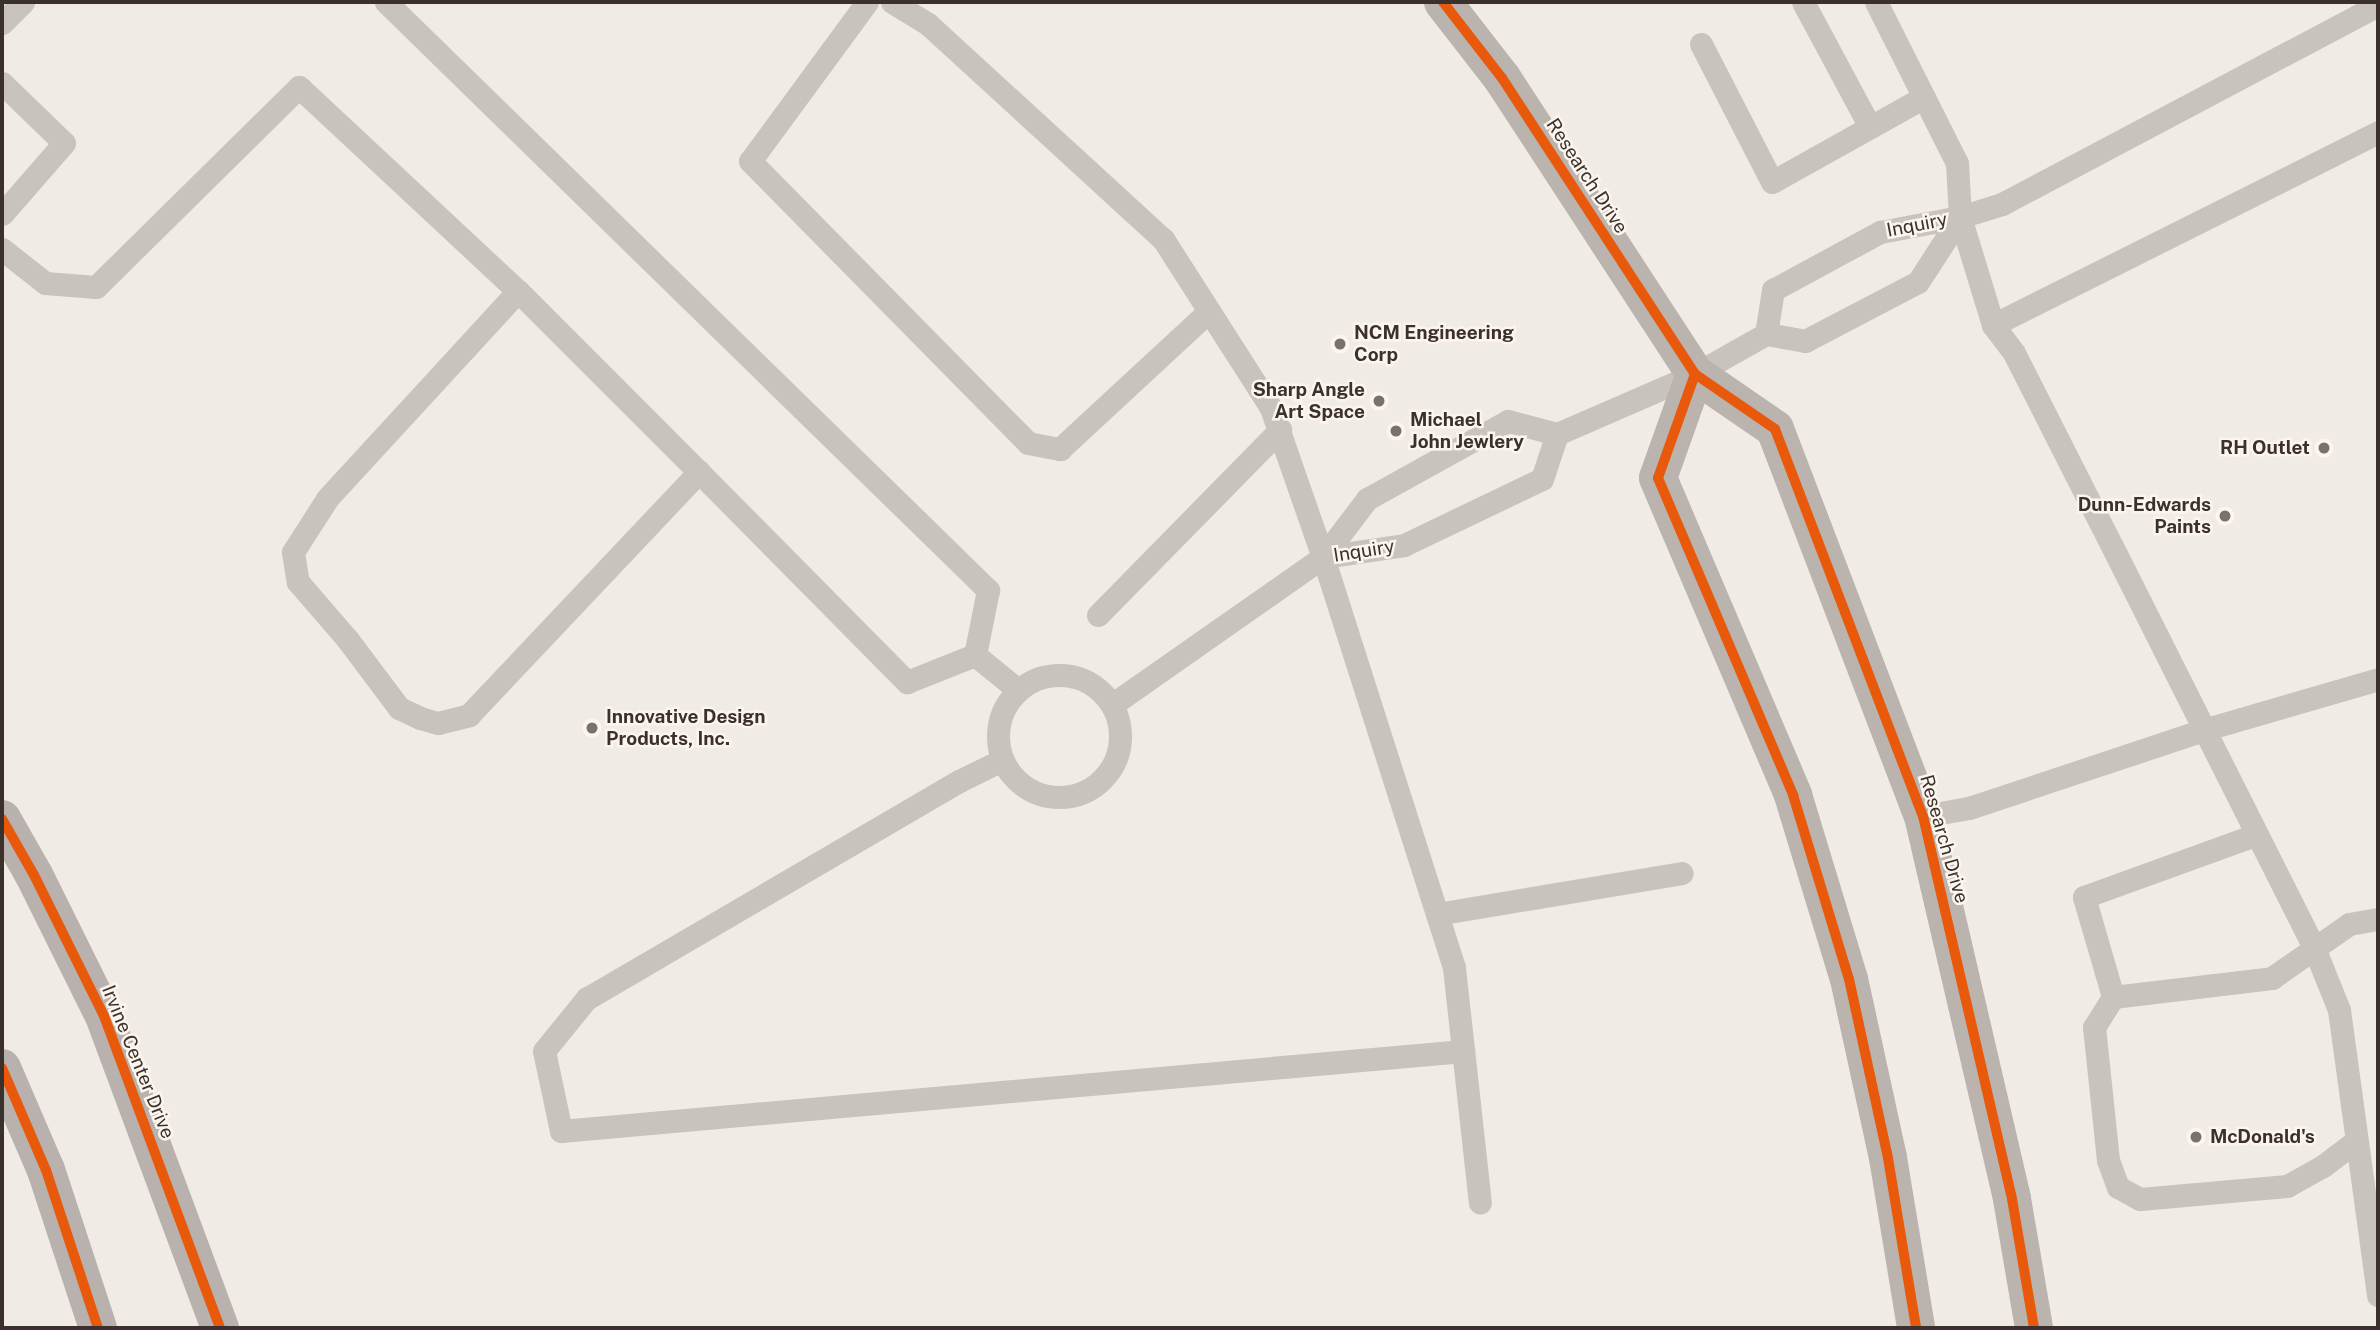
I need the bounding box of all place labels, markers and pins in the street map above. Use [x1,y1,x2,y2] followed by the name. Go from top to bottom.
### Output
[1354,322,1514,366] place label: NCM Engineering Corp
[1332,336,1348,352] marker: NCM Engineering Corp
[1253,379,1365,423] place label: Sharp Angle Art Space
[1371,393,1387,409] marker: Sharp Angle Art Space
[1410,409,1524,453] place label: Michael John Jewlery
[1388,423,1404,439] marker: Michael John Jewlery
[2220,437,2310,459] place label: RH Outlet
[2316,440,2332,456] marker: RH Outlet
[2078,494,2211,538] place label: Dunn-Edwards Paints
[2217,508,2233,524] marker: Dunn-Edwards Paints
[606,706,766,750] place label: Innovative Design Products, Inc.
[584,720,600,736] marker: Innovative Design Products, Inc.
[2210,1126,2315,1148] place label: McDonald's
[2188,1129,2204,1145] marker: McDonald's

